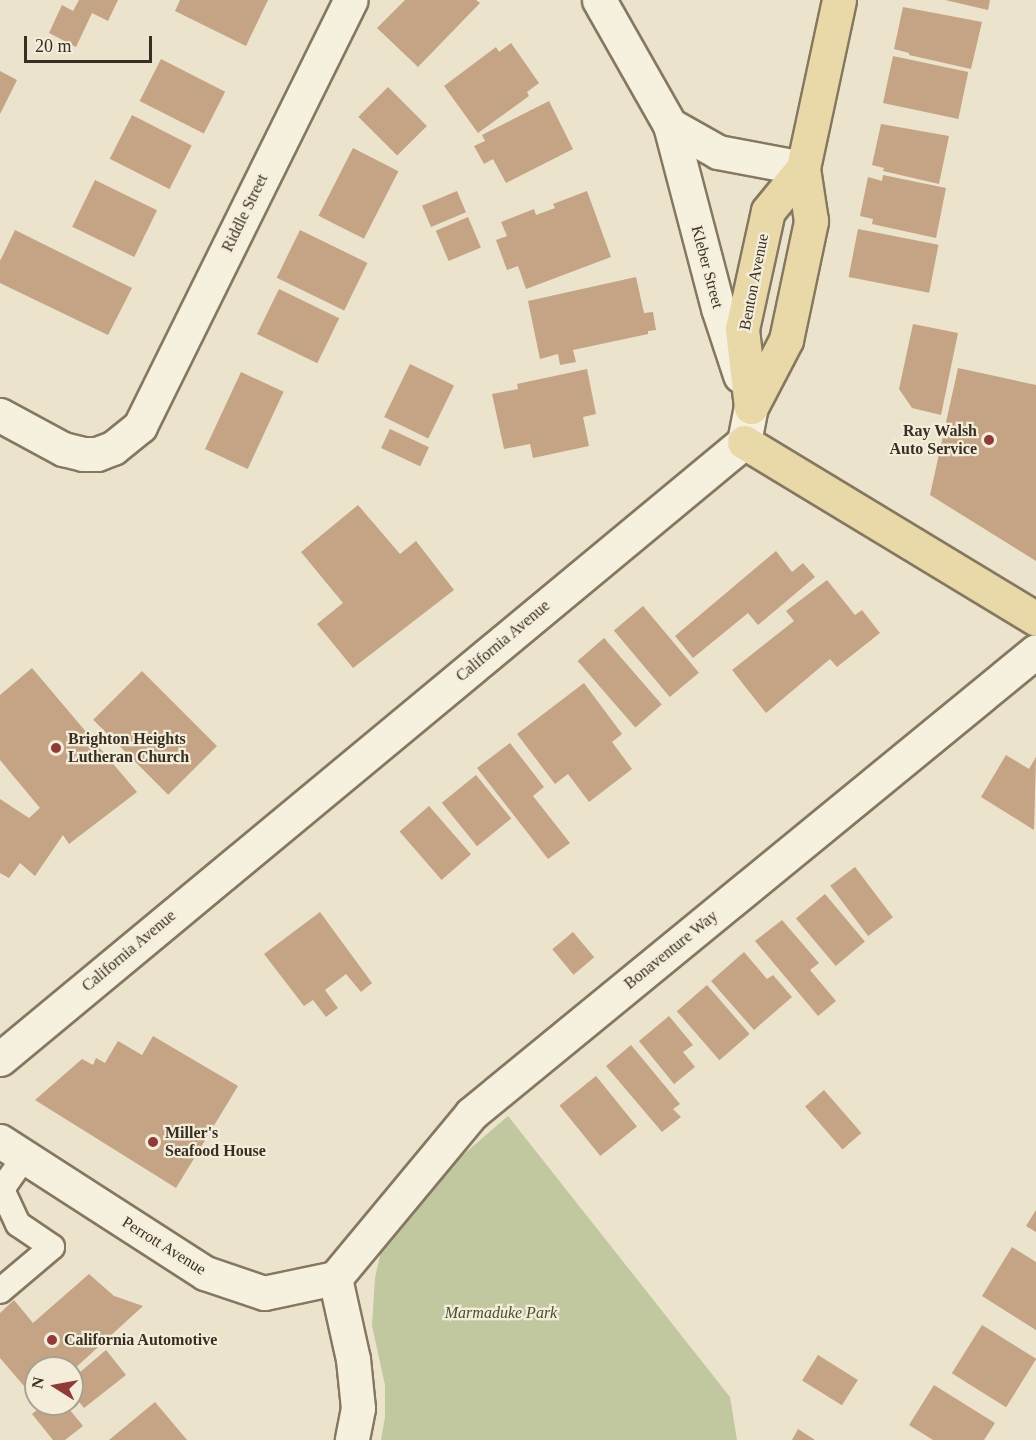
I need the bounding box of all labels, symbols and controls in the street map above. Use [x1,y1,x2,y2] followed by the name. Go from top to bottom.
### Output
[27,24,154,62] scale bar
[35,36,72,56] text: 20 m
[218,171,272,255] street label: Riddle Street
[687,224,727,310] street label: Kleber Street
[735,232,773,332] street label: Benton Avenue
[889,421,977,459] place label: Ray Walsh Auto Service
[982,433,996,447] marker: Ray Walsh Auto Service
[452,596,554,686] street label: California Avenue
[68,729,189,767] place label: Brighton Heights Lutheran Church
[49,741,63,755] marker: Brighton Heights Lutheran Church
[78,906,180,996] street label: California Avenue
[620,906,722,994] street label: Bonaventure Way
[165,1123,266,1161] place label: Miller's Seafood House
[146,1135,160,1149] marker: Miller's Seafood House
[118,1212,210,1280] street label: Perrott Avenue
[445,1303,557,1323] park label: Marmaduke Park
[64,1330,218,1350] place label: California Automotive
[45,1333,59,1347] marker: California Automotive
[24,1356,84,1416] north arrow
[28,1376,47,1390] text: N

